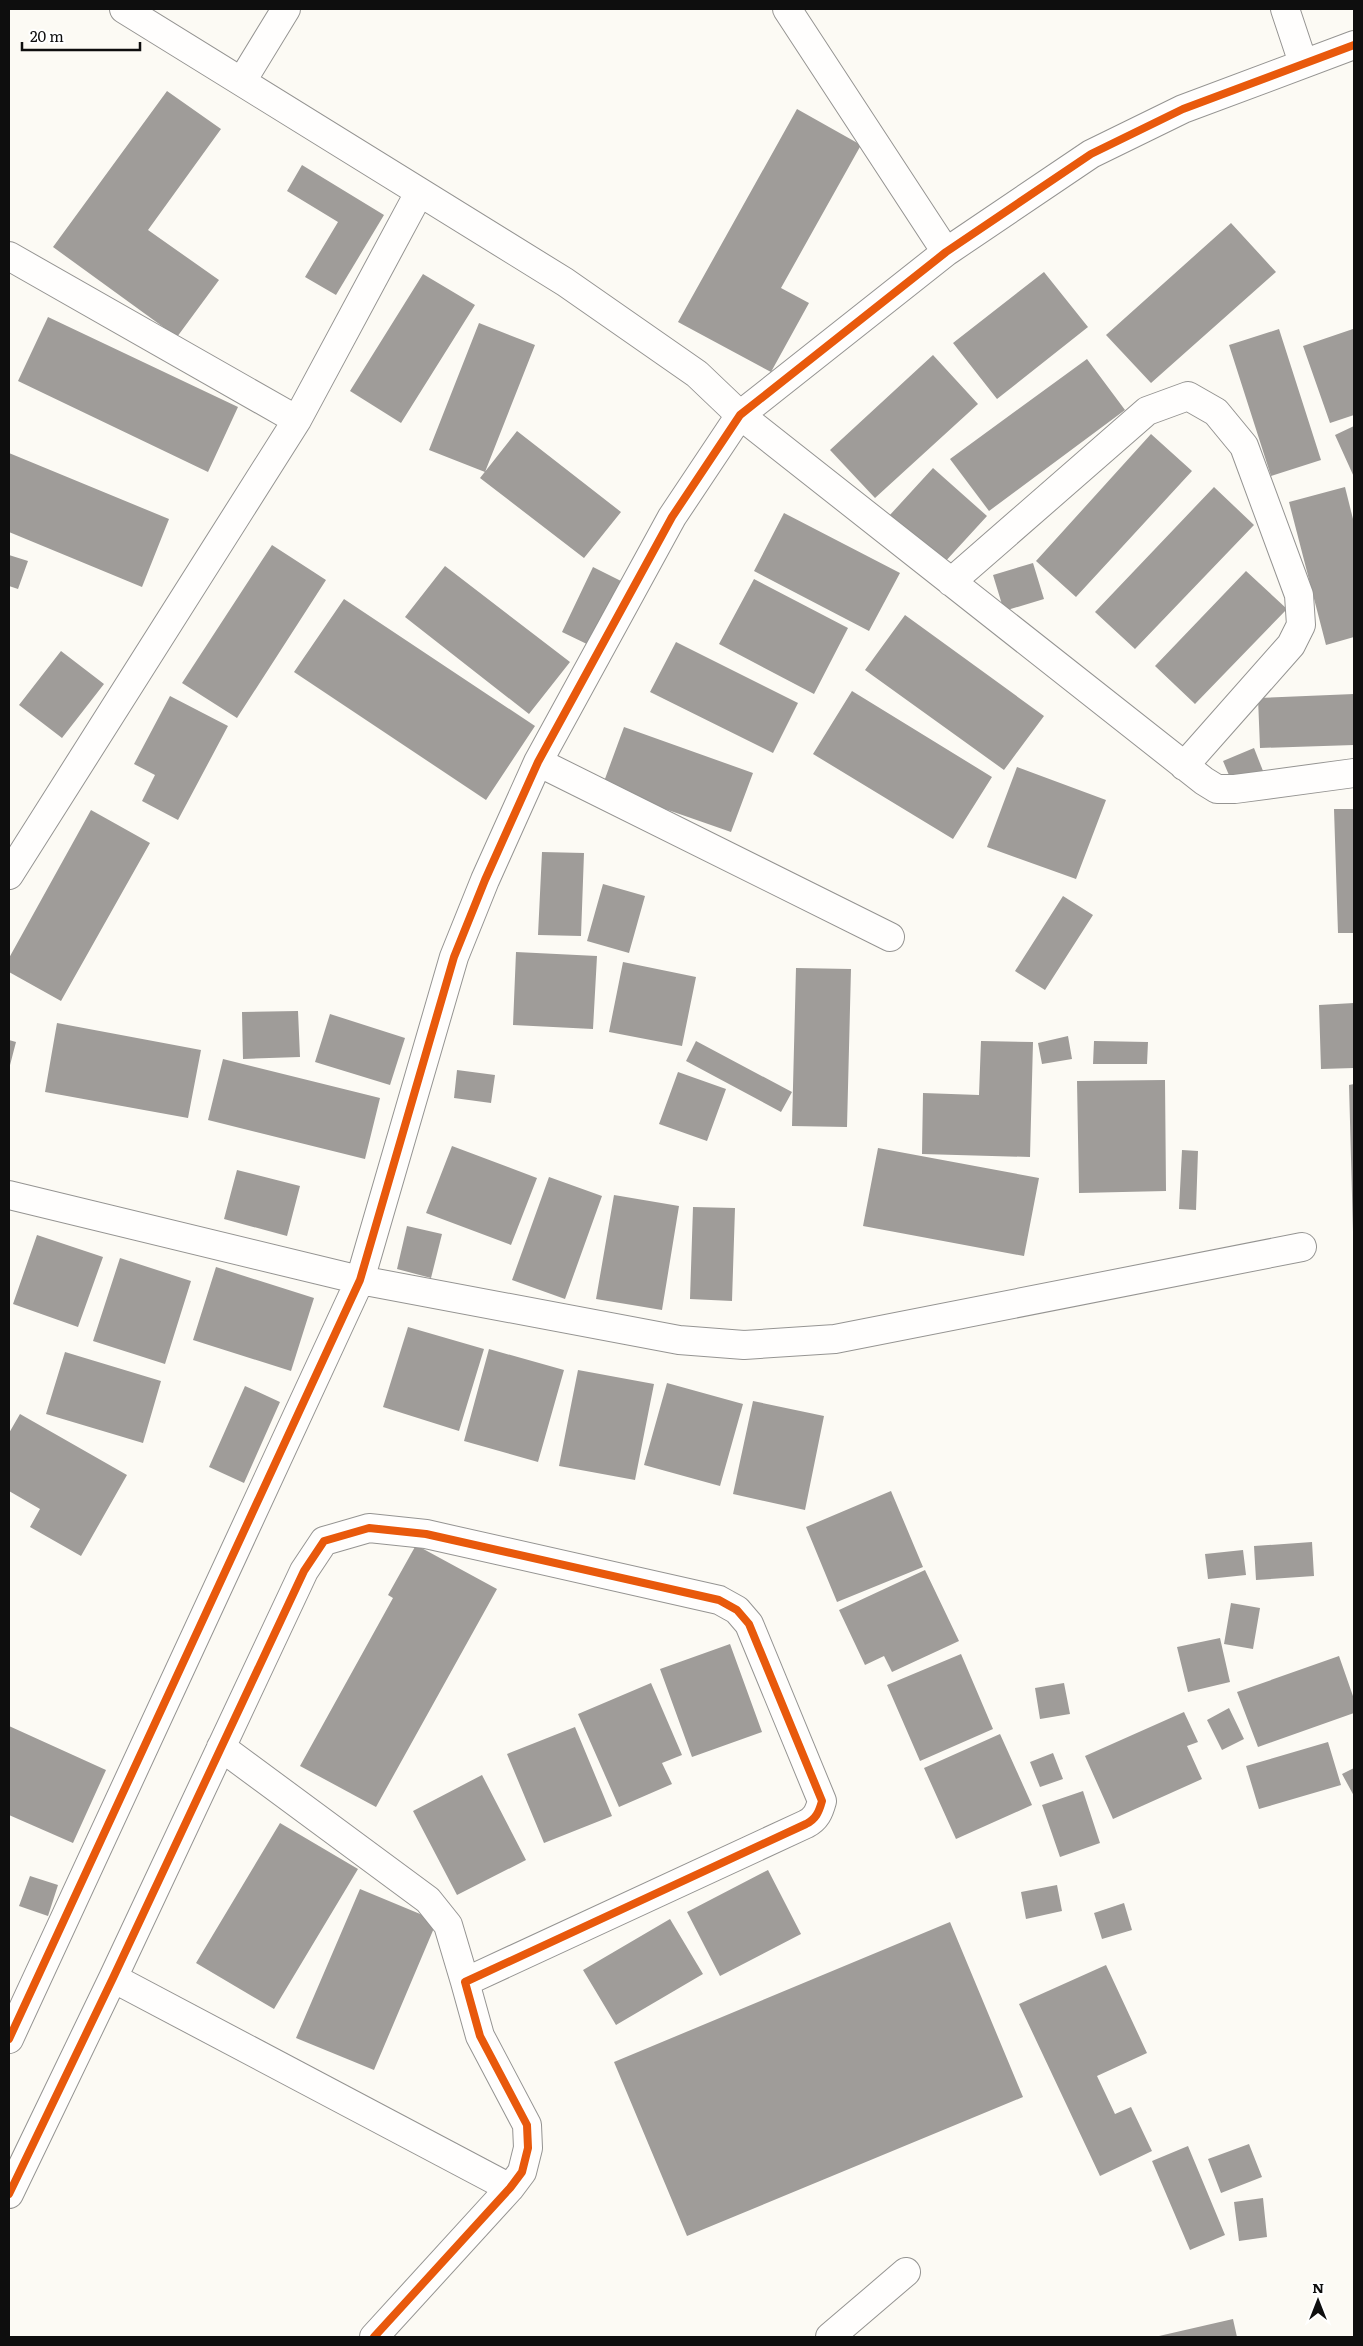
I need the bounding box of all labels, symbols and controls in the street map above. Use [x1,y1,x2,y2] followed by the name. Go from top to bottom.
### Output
[22,20,140,52] scale bar
[30,24,64,47] text: 20 m
[1293,2276,1343,2326] north arrow
[1312,2277,1324,2297] text: N

